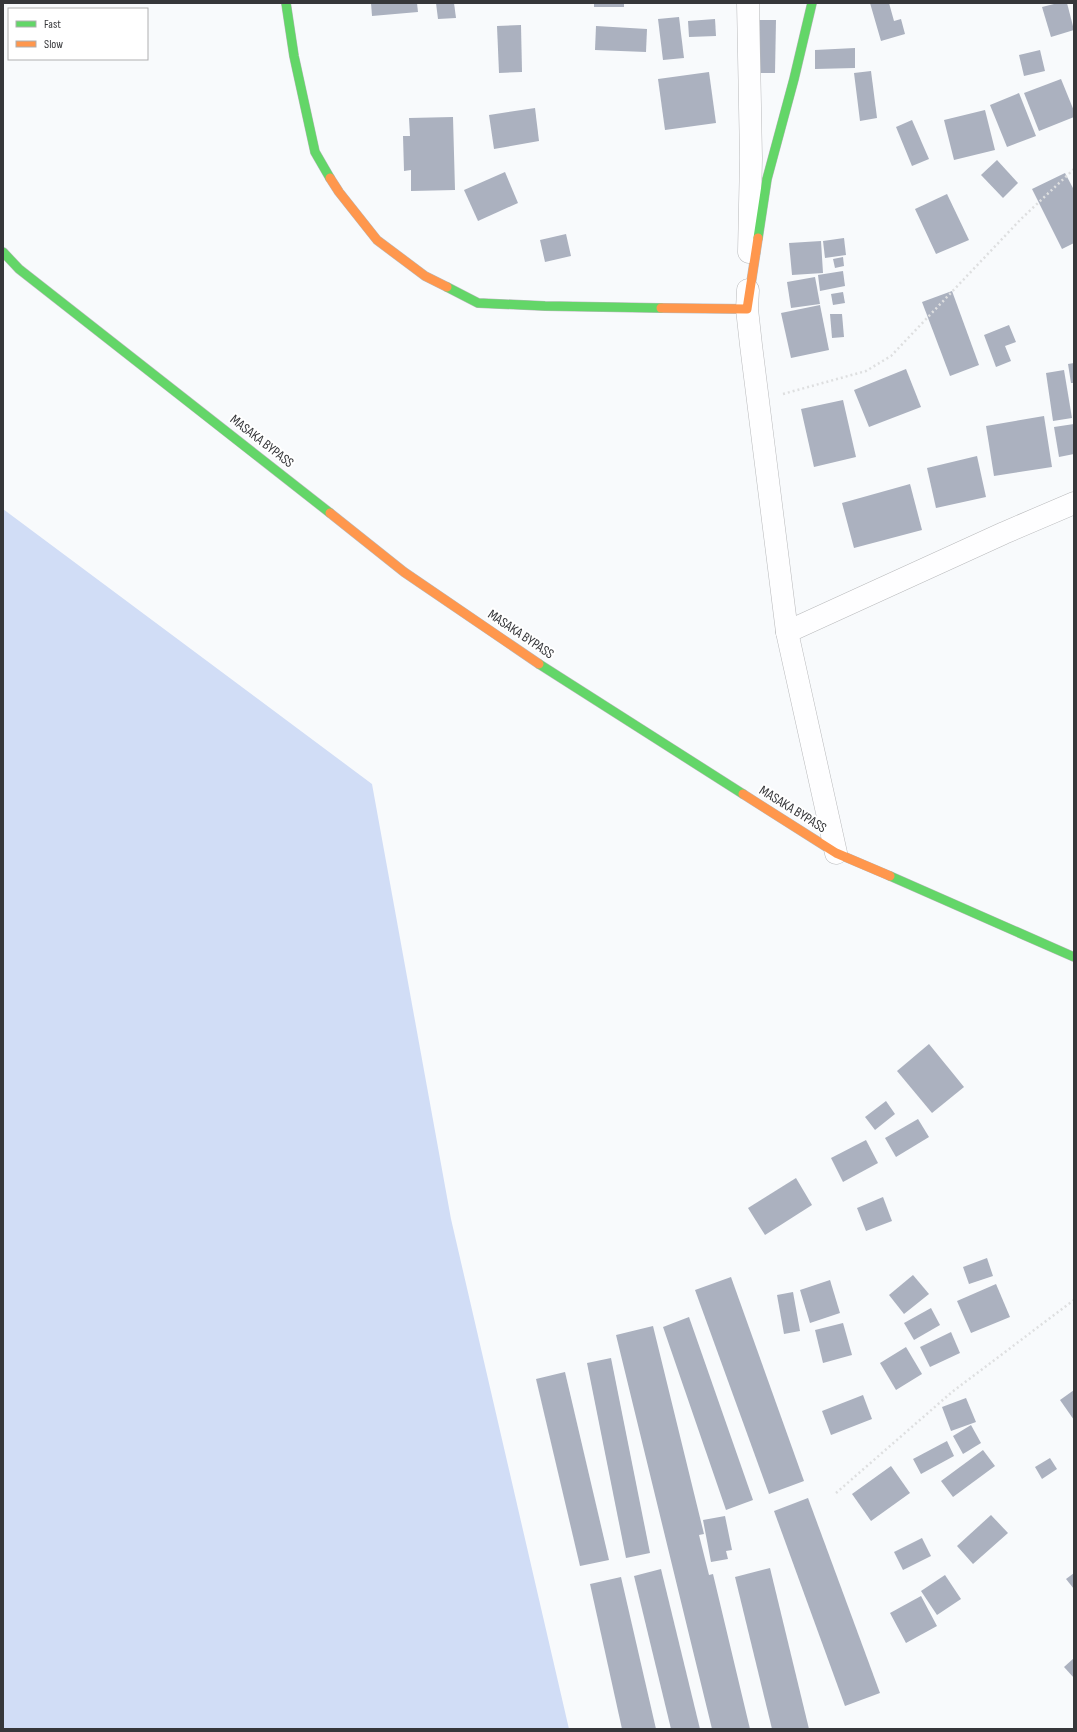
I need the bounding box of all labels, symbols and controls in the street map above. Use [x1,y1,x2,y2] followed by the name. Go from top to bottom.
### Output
[8,8,148,60] legend
[44,17,61,32] text: Fast
[44,37,63,52] text: Slow
[227,411,297,471] street label: MASAKA BYPASS
[485,606,557,662] street label: MASAKA BYPASS
[756,782,830,836] street label: MASAKA BYPASS

